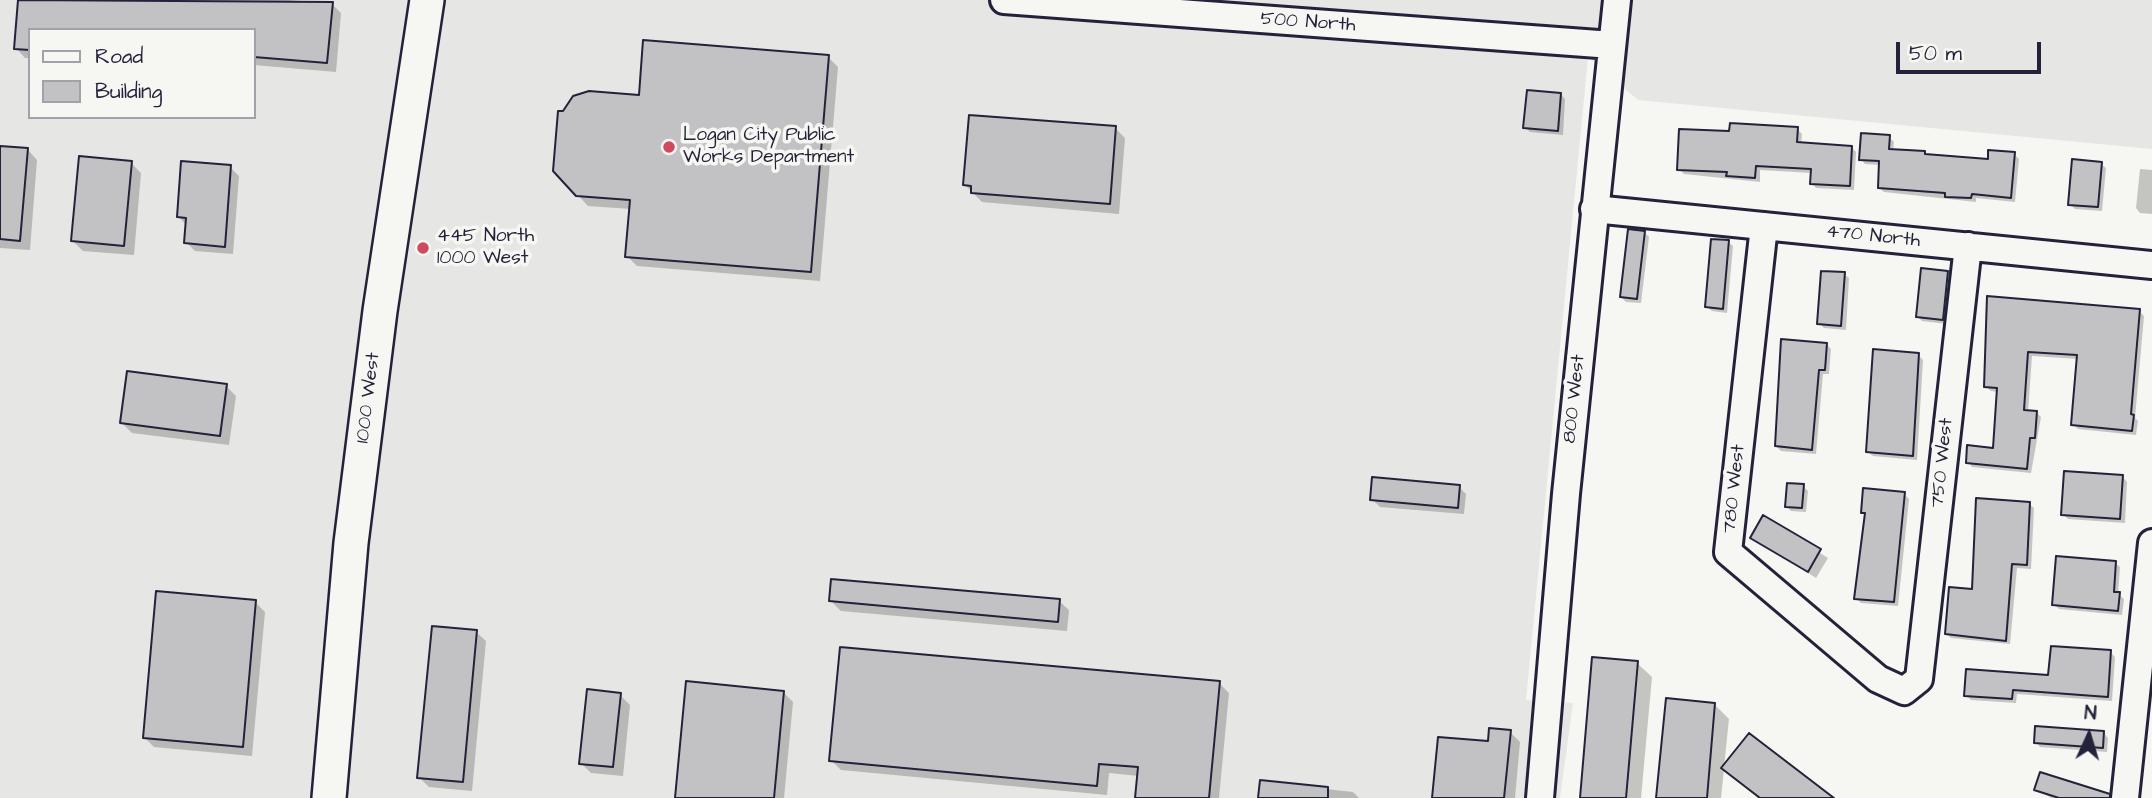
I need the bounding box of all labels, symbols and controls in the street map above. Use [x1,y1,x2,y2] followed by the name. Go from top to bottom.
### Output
[1260,8,1356,38] street label: 500 North
[28,28,256,119] legend
[1900,28,2045,72] scale bar
[1909,39,1962,68] text: 50 m
[95,42,143,71] text: Road
[95,77,162,106] text: Building
[683,125,854,169] place label: Logan City Public Works Department
[661,139,677,155] marker: Logan City Public Works Department
[1825,221,1921,253] street label: 470 North
[437,226,534,270] place label: 445 North 1000 West
[415,240,431,256] marker: 445 North 1000 West
[352,351,386,445] street label: 1000 West
[1559,353,1591,445] street label: 800 West
[1927,417,1959,509] street label: 750 West
[1719,444,1751,534] street label: 780 West
[2054,700,2124,770] north arrow
[2084,700,2097,727] text: N

